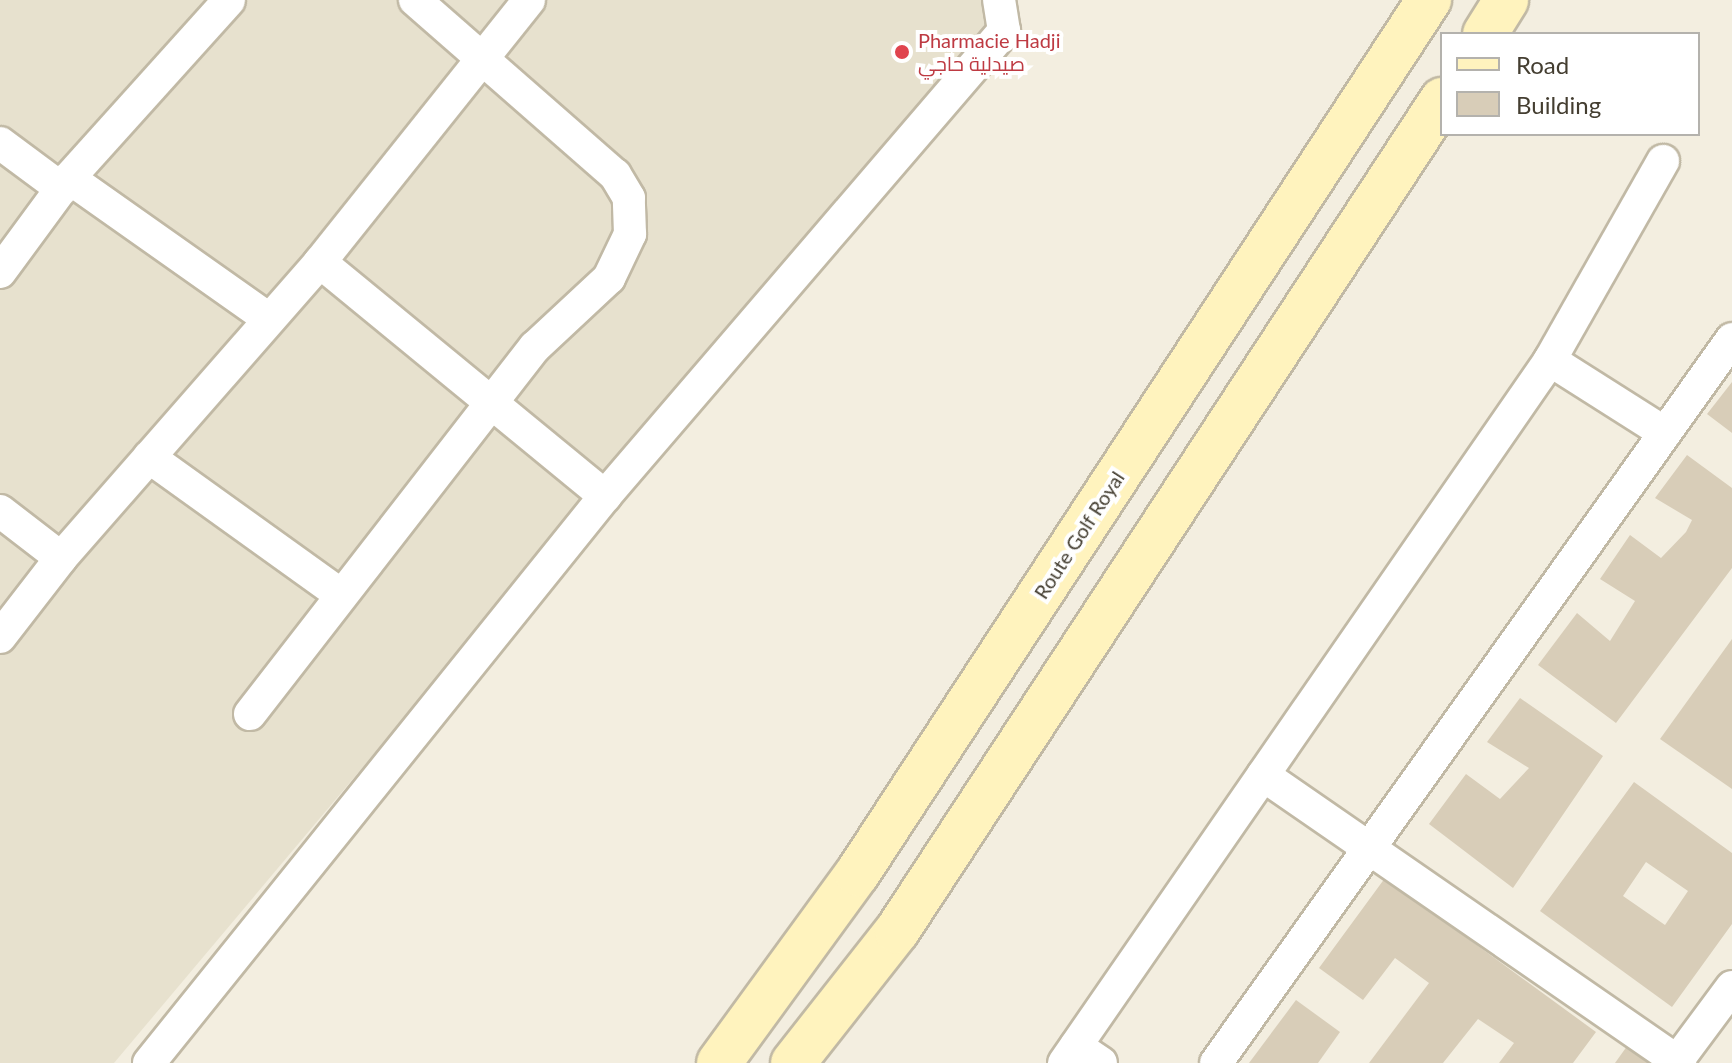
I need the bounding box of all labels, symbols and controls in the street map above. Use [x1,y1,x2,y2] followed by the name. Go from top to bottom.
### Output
[918,28,1060,75] place label: Pharmacie Hadji صيدلية حاجي
[1440,32,1700,136] legend
[893,43,911,61] marker: Pharmacie Hadji صيدلية حاجي
[1516,50,1569,79] text: Road
[1516,90,1601,119] text: Building
[1029,467,1129,603] street label: Route Golf Royal

